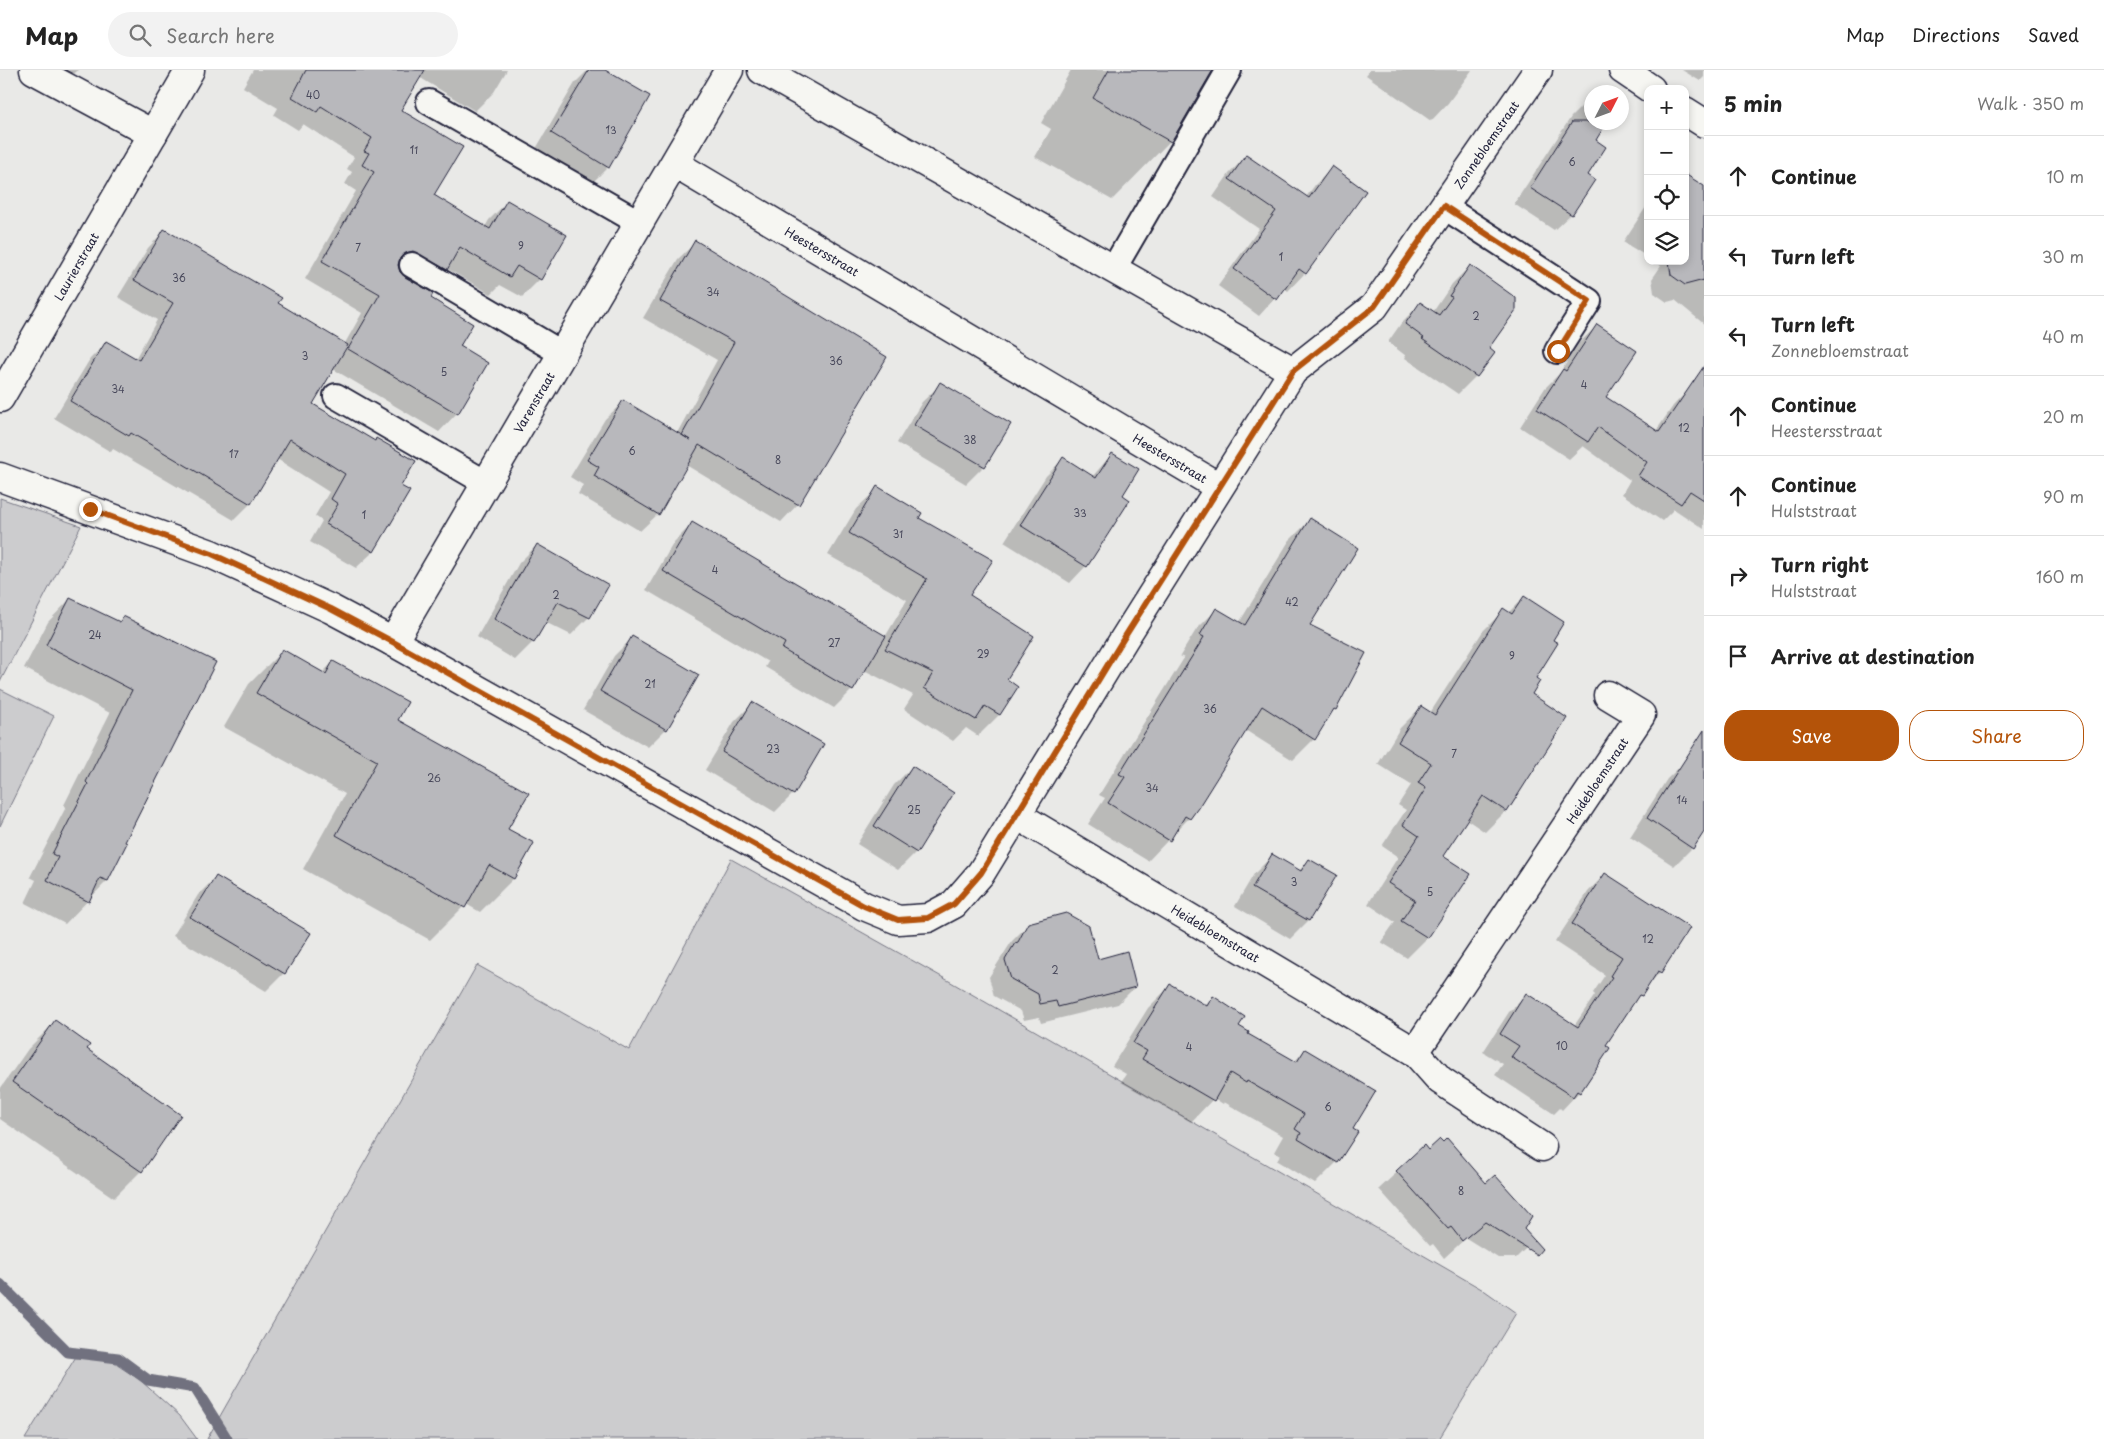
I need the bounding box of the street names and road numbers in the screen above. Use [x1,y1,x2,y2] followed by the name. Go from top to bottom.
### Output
[1449,97,1523,192] street label: Zonnebloemstraat
[782,222,863,280] street label: Heestersstraat
[49,229,103,304] street label: Laurierstraat
[509,368,559,436] street label: Varenstraat
[1130,429,1211,487] street label: Heestersstraat
[1562,734,1632,827] street label: Heidebloemstraat
[1168,900,1263,967] street label: Heidebloemstraat

